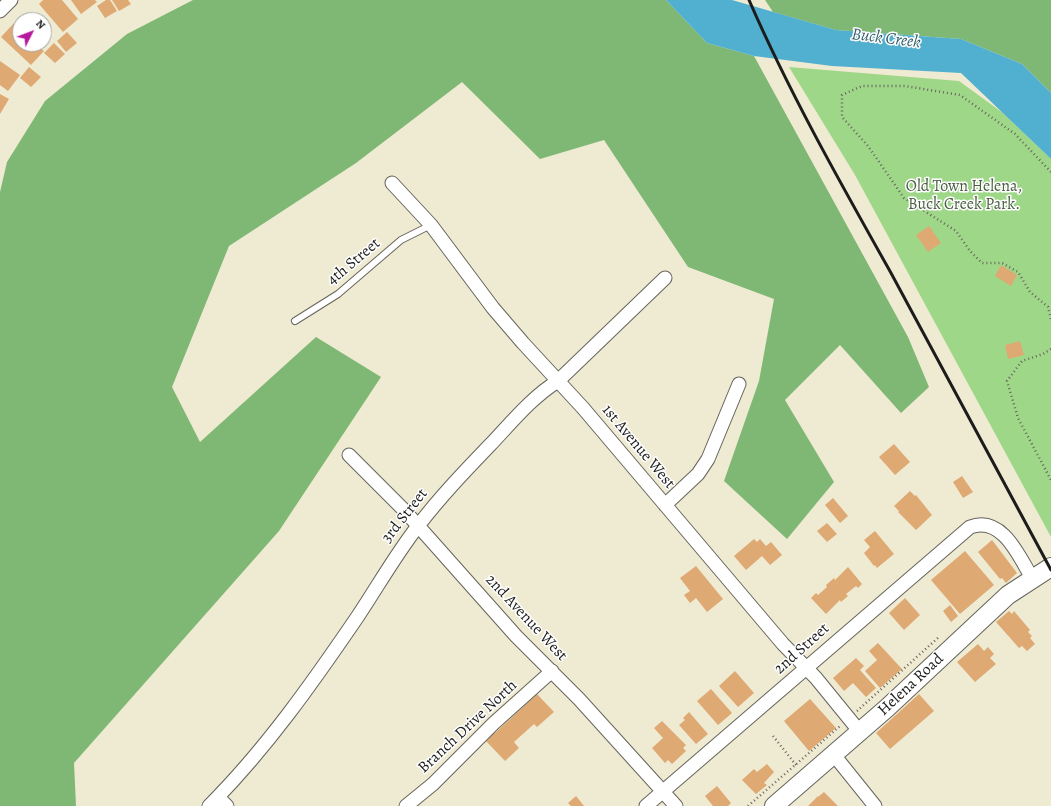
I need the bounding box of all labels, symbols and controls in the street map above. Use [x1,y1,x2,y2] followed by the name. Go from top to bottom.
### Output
[12,12,52,52] north arrow
[32,16,49,32] text: N
[850,25,922,53] water label: Buck Creek
[906,177,1022,215] park label: Old Town Helena, Buck Creek Park.
[323,234,385,290] street label: 4th Street
[597,401,679,493] street label: 1st Avenue West
[378,485,432,547] street label: 3rd Street
[481,571,571,665] street label: 2nd Avenue West
[771,619,833,679] street label: 2nd Street
[874,650,948,720] street label: Helena Road
[415,676,521,778] street label: Branch Drive North

